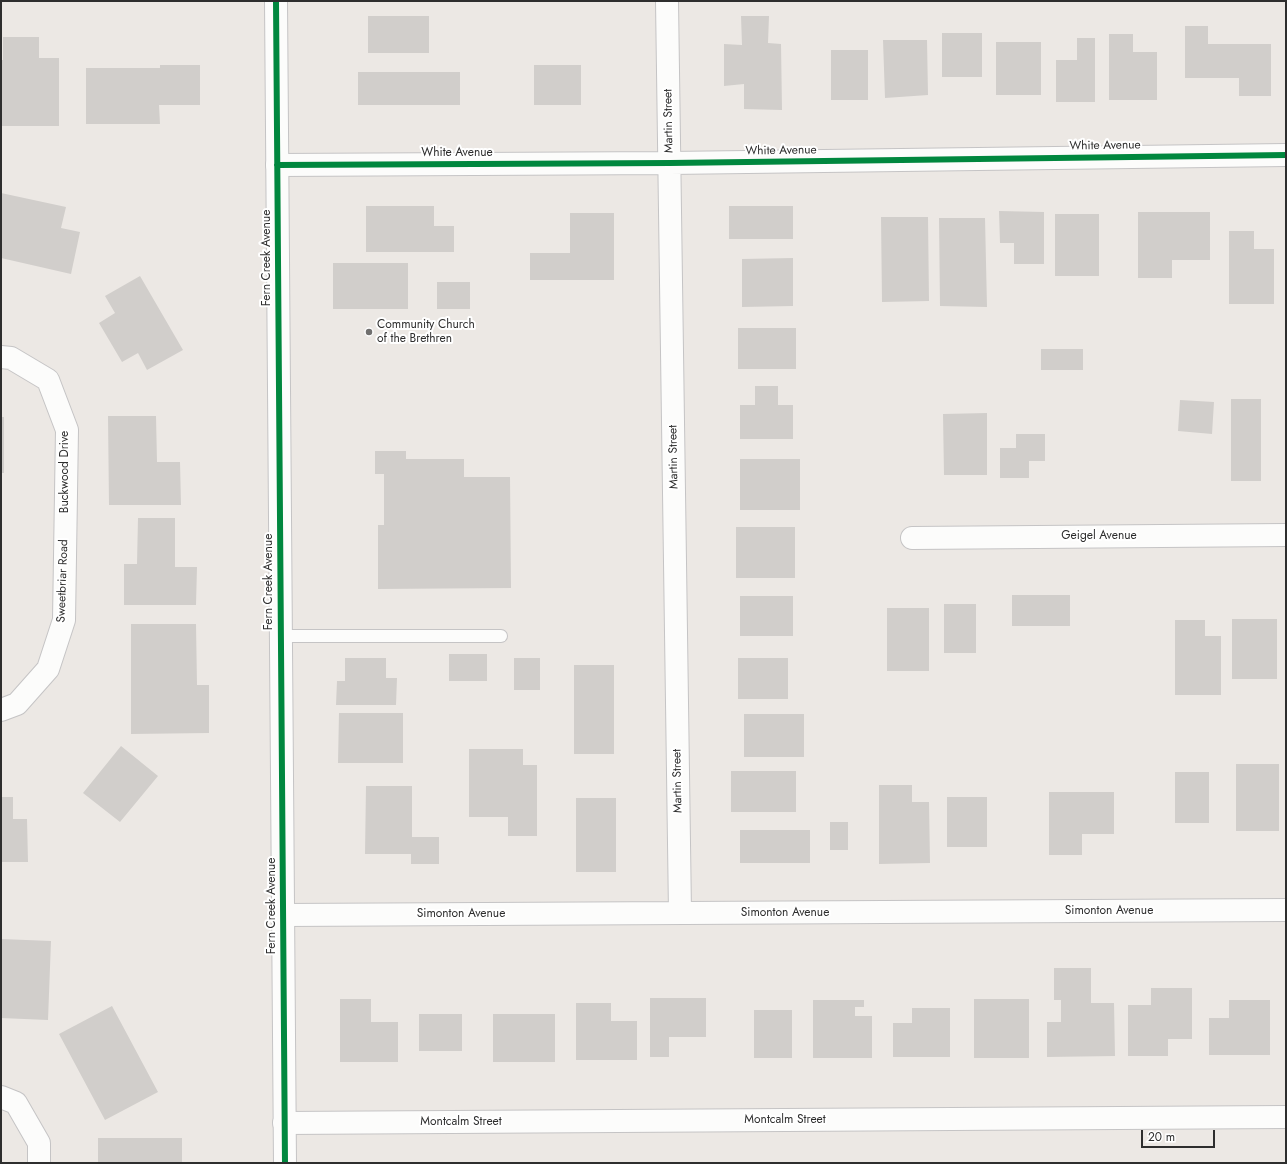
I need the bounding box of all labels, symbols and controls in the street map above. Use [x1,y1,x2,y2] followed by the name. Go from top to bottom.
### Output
[661,89,677,153] street label: Martin Street
[1069,138,1141,154] street label: White Avenue
[745,143,817,159] street label: White Avenue
[421,146,493,160] street label: White Avenue
[260,210,274,306] street label: Fern Creek Avenue
[377,318,475,346] place label: Community Church of the Brethren
[364,327,374,337] marker: Community Church of the Brethren
[666,425,682,489] street label: Martin Street
[58,431,72,513] street label: Buckwood Drive
[1061,529,1137,543] street label: Geigel Avenue
[262,534,276,630] street label: Fern Creek Avenue
[54,539,72,623] street label: Sweetbriar Road
[670,749,686,813] street label: Martin Street
[265,858,279,954] street label: Fern Creek Avenue
[1065,904,1153,918] street label: Simonton Avenue
[741,906,829,920] street label: Simonton Avenue
[417,907,505,921] street label: Simonton Avenue
[744,1113,826,1127] street label: Montcalm Street
[420,1115,502,1129] street label: Montcalm Street
[1143,1122,1217,1148] scale bar
[1148,1128,1175,1146] text: 20 m

